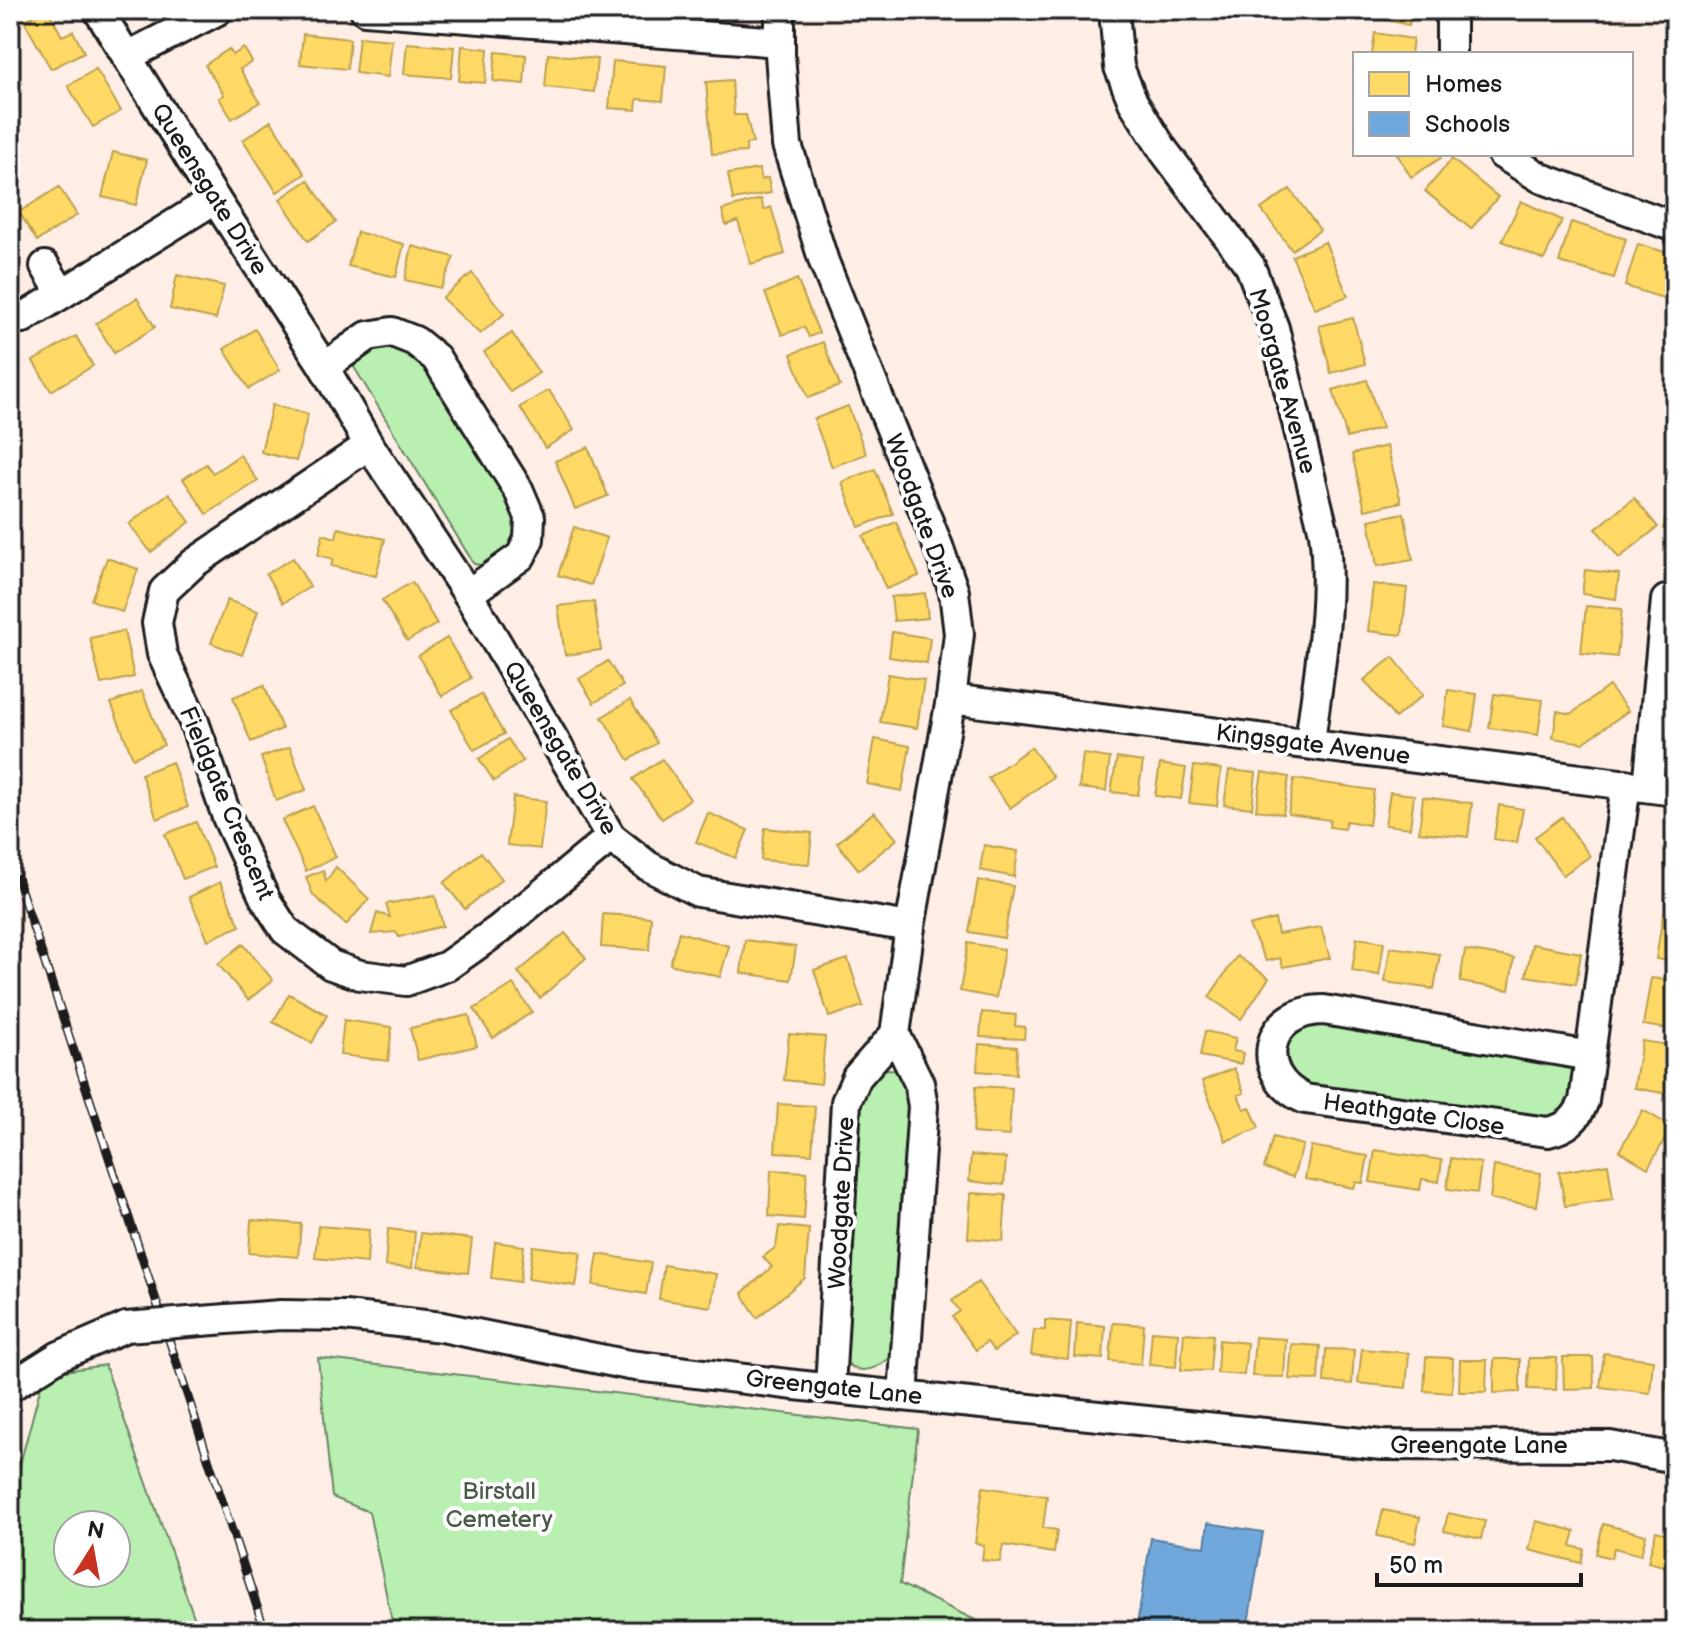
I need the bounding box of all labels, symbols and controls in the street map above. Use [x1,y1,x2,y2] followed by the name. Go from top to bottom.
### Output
[1353,52,1633,156] legend
[1425,70,1502,99] text: Homes
[145,98,274,281] street label: Queensgate Drive
[1425,110,1510,139] text: Schools
[1242,285,1323,477] street label: Moorgate Avenue
[878,430,965,602] street label: Woodgate Drive
[497,656,624,840] street label: Queensgate Drive
[173,702,281,905] street label: Fieldgate Crescent
[1214,718,1412,771] street label: Kingsgate Avenue
[1321,1087,1506,1142] street label: Heathgate Close
[822,1116,861,1290] street label: Woodgate Drive
[744,1364,924,1411] street label: Greengate Lane
[1390,1431,1568,1460] street label: Greengate Lane
[446,1477,553,1534] park label: Birstall Cemetery
[52,1509,132,1589] north arrow
[85,1516,106,1546] text: N
[1377,1537,1581,1587] scale bar
[1389,1551,1443,1580] text: 50 m

